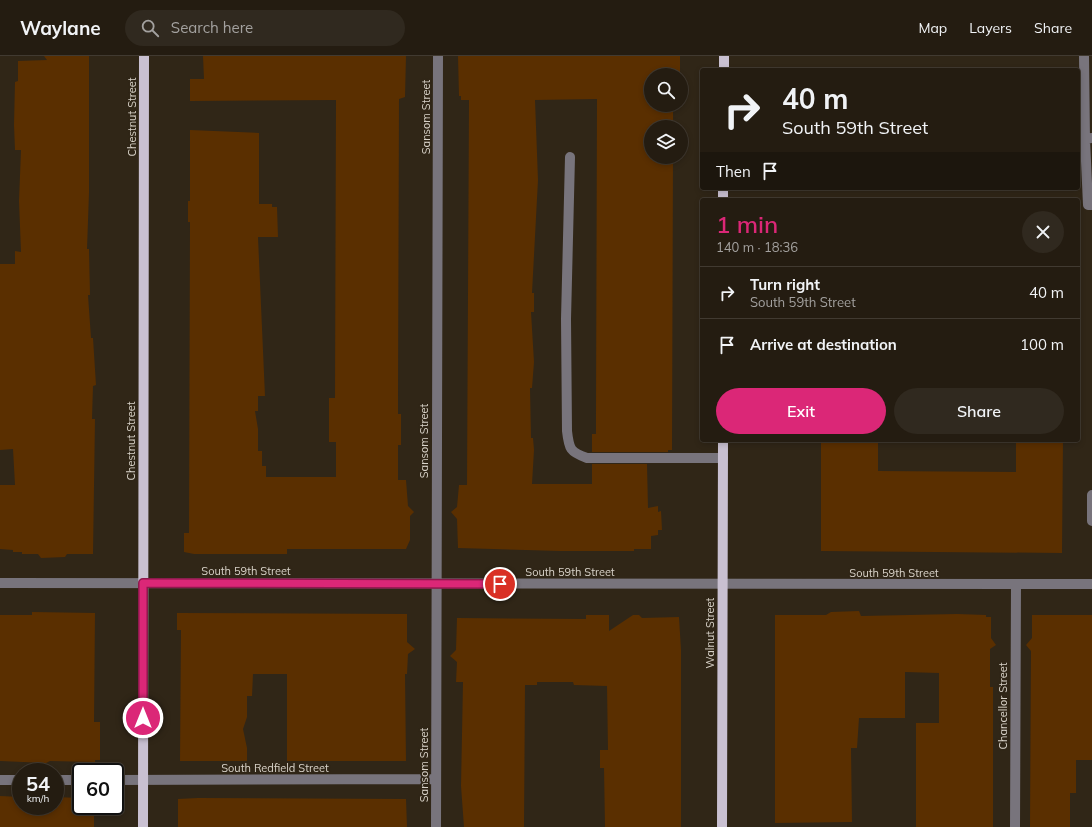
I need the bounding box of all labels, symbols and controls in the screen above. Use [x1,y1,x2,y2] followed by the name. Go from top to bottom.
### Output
[125,10,405,46] search box
[20,16,101,40] text: Waylane
[139,17,161,39] icon: search
[171,18,253,37] text: Search here
[918,19,947,37] text: Map
[969,19,1012,37] text: Layers
[1034,19,1072,37] text: Share
[644,68,688,164] map controls
[644,68,688,112] button: search
[125,77,139,157] street label: Chestnut Street
[419,80,433,154] street label: Sansom Street
[782,81,848,116] text: 40 m
[716,84,768,136] icon: right
[782,116,928,139] text: South 59th Street
[644,120,688,164] button: layers
[759,160,781,182] icon: arrive
[716,162,751,181] text: Then
[716,209,778,239] text: 1 min
[1022,211,1064,253] button: close
[716,239,798,255] text: 140 m · 18:36
[750,275,820,294] text: Turn right
[716,282,738,304] icon: right
[1029,283,1064,302] text: 40 m
[750,294,856,310] text: South 59th Street
[716,334,738,356] icon: arrive
[750,335,897,354] text: Arrive at destination
[1020,335,1064,354] text: 100 m
[716,388,886,434] button: Exit
[894,388,1064,434] button: Share
[124,401,138,481] street label: Chestnut Street
[417,404,431,478] street label: Sansom Street
[201,564,291,578] street label: South 59th Street
[525,565,615,579] street label: South 59th Street
[849,566,939,580] street label: South 59th Street
[483,567,517,601] pin
[489,573,511,595] icon: arrive
[703,597,717,668] street label: Walnut Street
[996,662,1010,750] street label: Chancellor Street
[122,697,164,739] position arrow
[417,728,431,802] street label: Sansom Street
[221,761,329,775] street label: South Redfield Street
[72,763,124,815] speed limit sign: 60
[26,771,50,796] text: 54
[27,792,49,805] text: km/h

